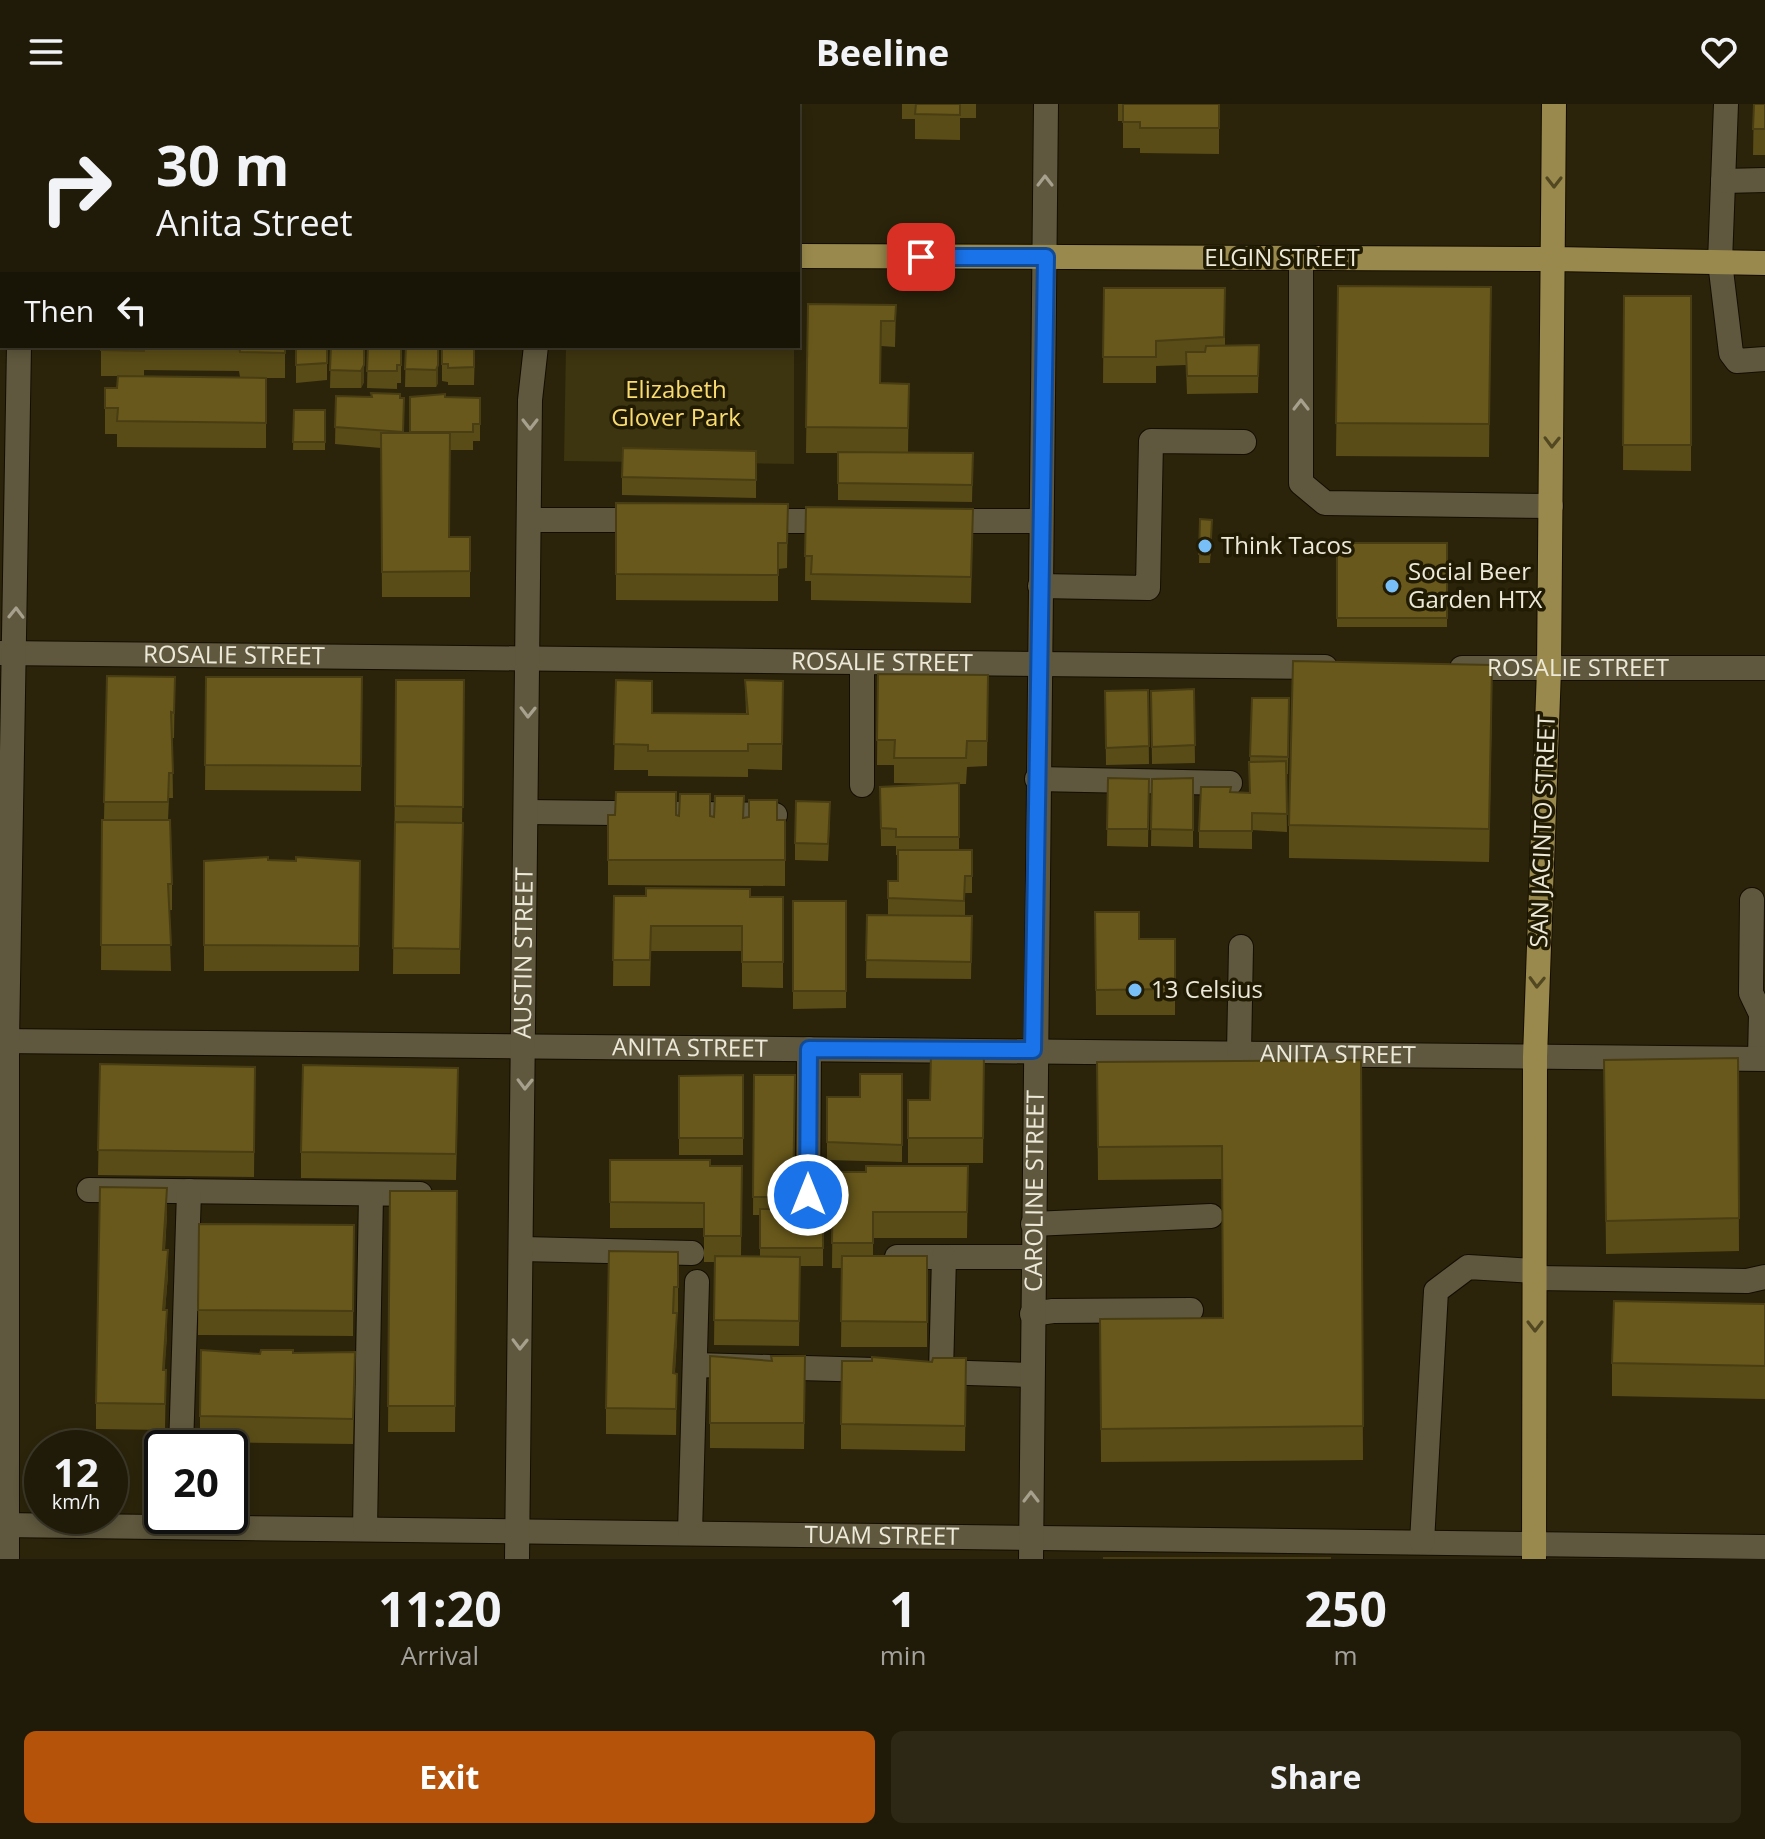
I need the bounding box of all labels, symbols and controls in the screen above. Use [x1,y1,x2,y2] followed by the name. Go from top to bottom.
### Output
[816,28,949,77] text: Beeline
[24,30,68,74] icon: menu
[1697,30,1741,74] icon: heart
[156,126,290,202] text: 30 m
[24,136,128,240] icon: right
[1036,174,1054,187] one-way arrow
[1545,176,1563,189] one-way arrow
[156,198,353,247] text: Anita Street
[887,223,955,291] pin
[899,235,943,279] icon: arrive
[1204,240,1360,273] street label: ELGIN STREET
[110,288,154,332] icon: left
[24,290,94,331] text: Then
[611,372,741,433] park label: Elizabeth Glover Park
[1292,398,1310,411] one-way arrow
[521,418,539,431] one-way arrow
[1543,436,1561,449] one-way arrow
[1221,528,1352,561] place label: Think Tacos
[1196,537,1214,555] marker: Think Tacos
[1408,554,1543,615] place label: Social Beer Garden HTX
[1383,577,1401,595] marker: Social Beer Garden HTX
[7,606,25,619] one-way arrow
[143,637,325,671] street label: ROSALIE STREET
[791,643,973,678] street label: ROSALIE STREET
[1487,650,1669,683] street label: ROSALIE STREET
[519,706,537,719] one-way arrow
[1521,714,1562,948] street label: SAN JACINTO STREET
[505,867,540,1039] street label: AUSTIN STREET
[1151,972,1263,1005] place label: 13 Celsius
[1529,976,1546,989] one-way arrow
[1126,981,1144,999] marker: 13 Celsius
[612,1029,768,1064] street label: ANITA STREET
[1260,1036,1416,1070] street label: ANITA STREET
[516,1078,533,1091] one-way arrow
[1016,1090,1051,1292] street label: CAROLINE STREET
[766,1153,850,1237] position arrow
[1526,1320,1544,1333] one-way arrow
[512,1338,529,1351] one-way arrow
[144,1430,248,1534] speed limit sign: 20
[53,1444,99,1499] text: 12
[52,1488,100,1515] text: km/h
[1022,1490,1040,1503] one-way arrow
[804,1517,960,1552] street label: TUAM STREET
[378,1576,502,1641] text: 11:20
[889,1576,917,1641] text: 1
[1304,1576,1387,1641] text: 250
[401,1637,479,1673] text: Arrival
[880,1637,926,1673] text: min
[1334,1637,1358,1673] text: m
[24,1731,875,1823] button: Exit
[891,1731,1741,1823] button: Share

